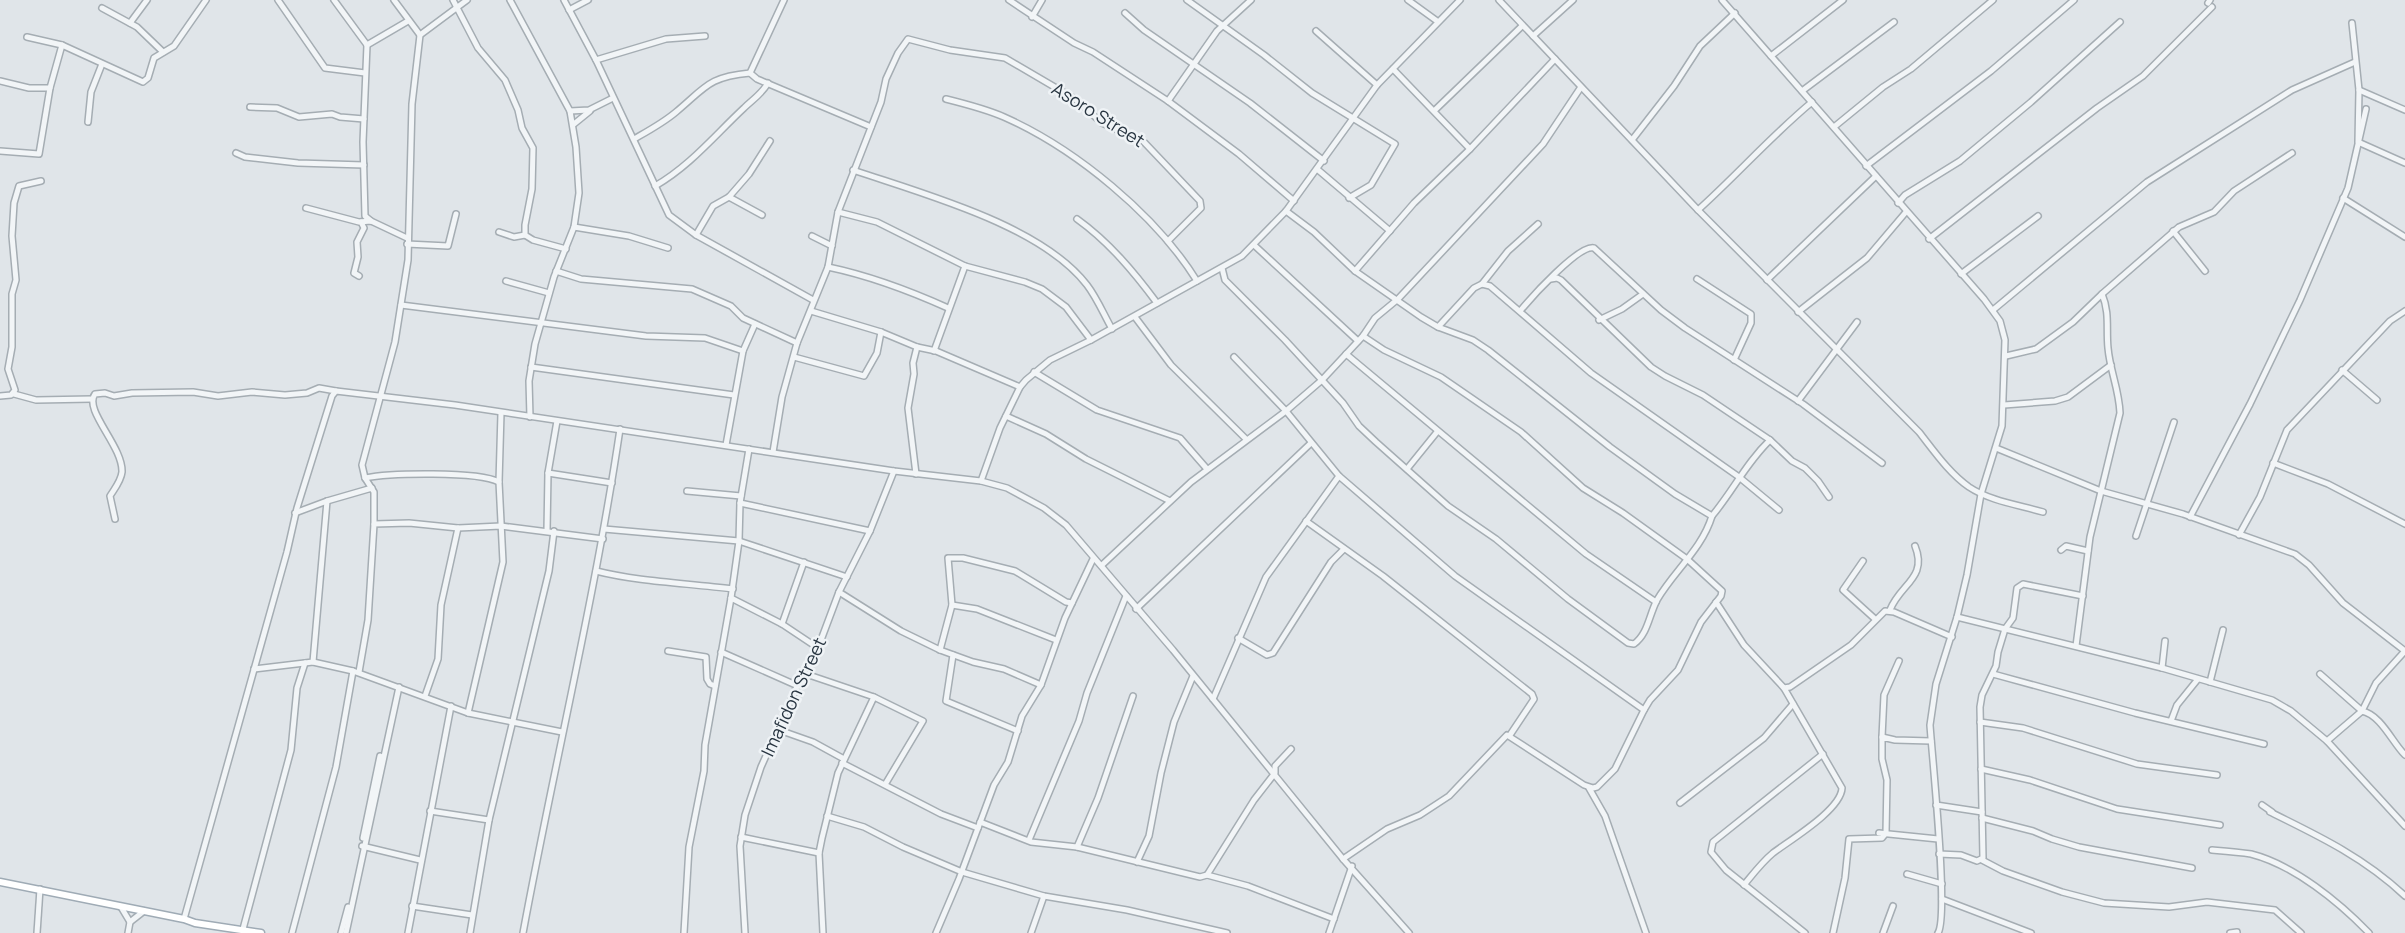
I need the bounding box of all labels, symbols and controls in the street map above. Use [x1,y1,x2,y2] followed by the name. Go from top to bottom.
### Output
[1048,76,1149,152] street label: Asoro Street
[755,633,831,760] street label: Imafidon Street

